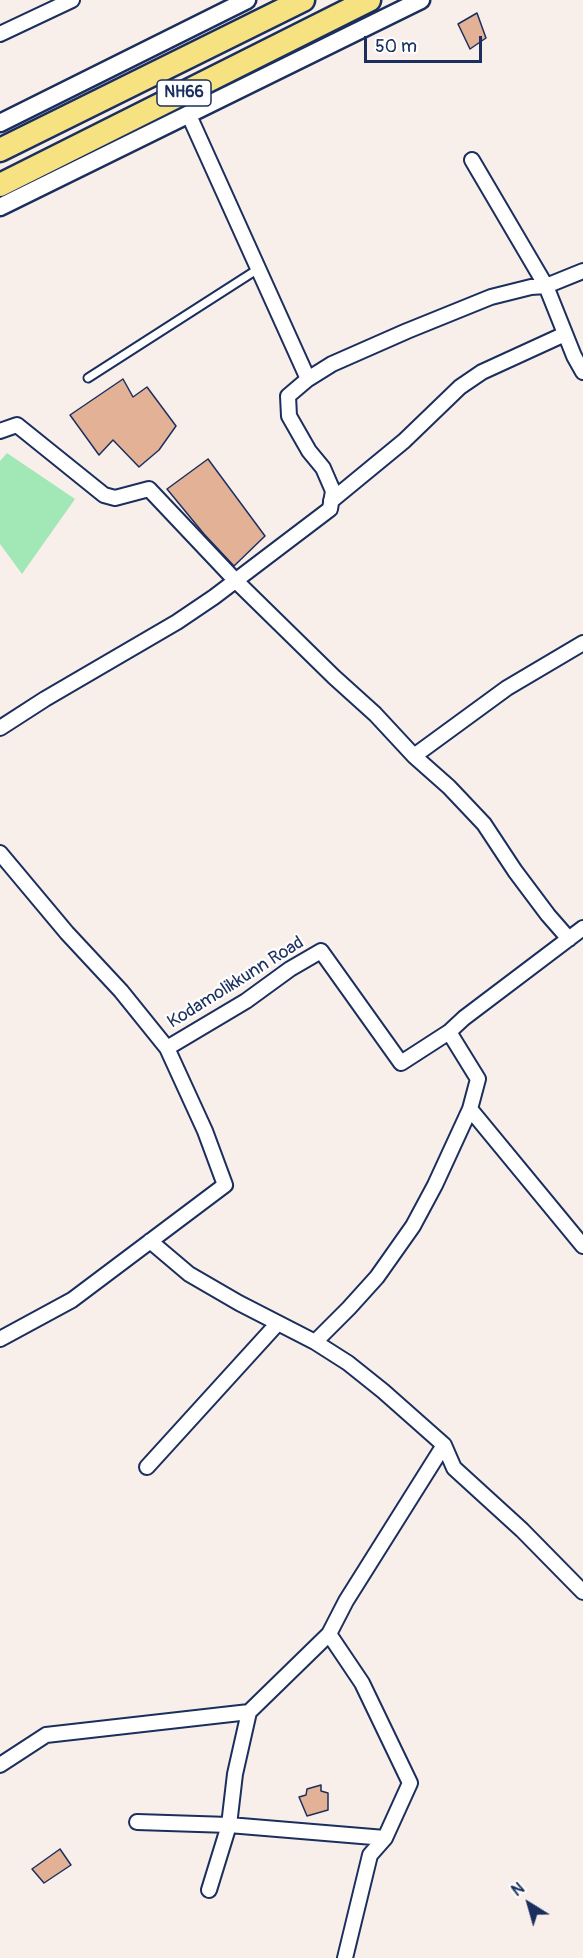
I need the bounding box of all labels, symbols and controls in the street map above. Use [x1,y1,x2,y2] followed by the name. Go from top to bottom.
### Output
[367,24,486,62] scale bar
[375,35,417,58] text: 50 m
[157,80,211,106] road number: NH66
[164,932,308,1034] street label: Kodamolikkunn Road
[499,1874,559,1934] north arrow
[508,1878,529,1901] text: N

